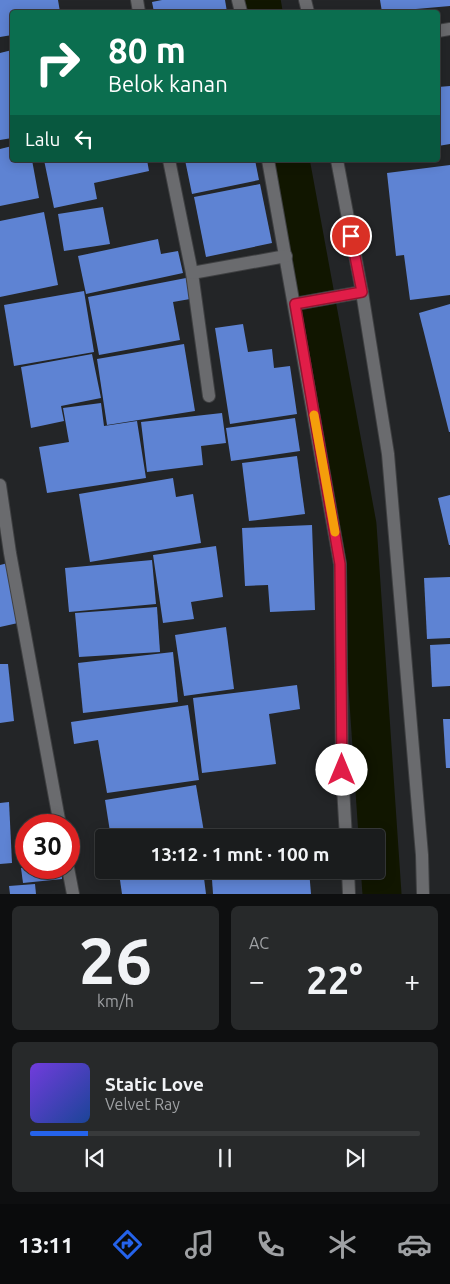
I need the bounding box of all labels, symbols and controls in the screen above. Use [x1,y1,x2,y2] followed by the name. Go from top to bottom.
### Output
[25,30,90,95] icon: right
[108,30,186,70] text: 80 m
[108,71,228,96] text: Belok kanan
[70,125,98,153] icon: left
[25,128,60,150] text: Lalu
[330,215,372,257] pin
[337,222,365,250] icon: arrive
[315,743,367,795] position arrow
[15,814,80,879] speed limit sign: 30
[151,843,329,865] text: 13:12 · 1 mnt · 100 m
[79,923,152,996] text: 26
[249,934,269,952] text: AC
[306,959,363,1001] text: 22°
[249,965,265,996] text: −
[404,965,420,996] text: +
[97,992,134,1010] text: km/h
[105,1073,204,1095] text: Static Love
[105,1095,180,1113] text: Velvet Ray
[81,1144,109,1172] icon: previous
[211,1144,239,1172] icon: pause
[341,1144,369,1172] icon: next
[110,1227,145,1262] icon: directions
[182,1227,217,1262] icon: music
[253,1227,288,1262] icon: phone
[325,1227,360,1262] icon: climate
[397,1227,432,1262] icon: car
[18,1232,73,1257] text: 13:11

